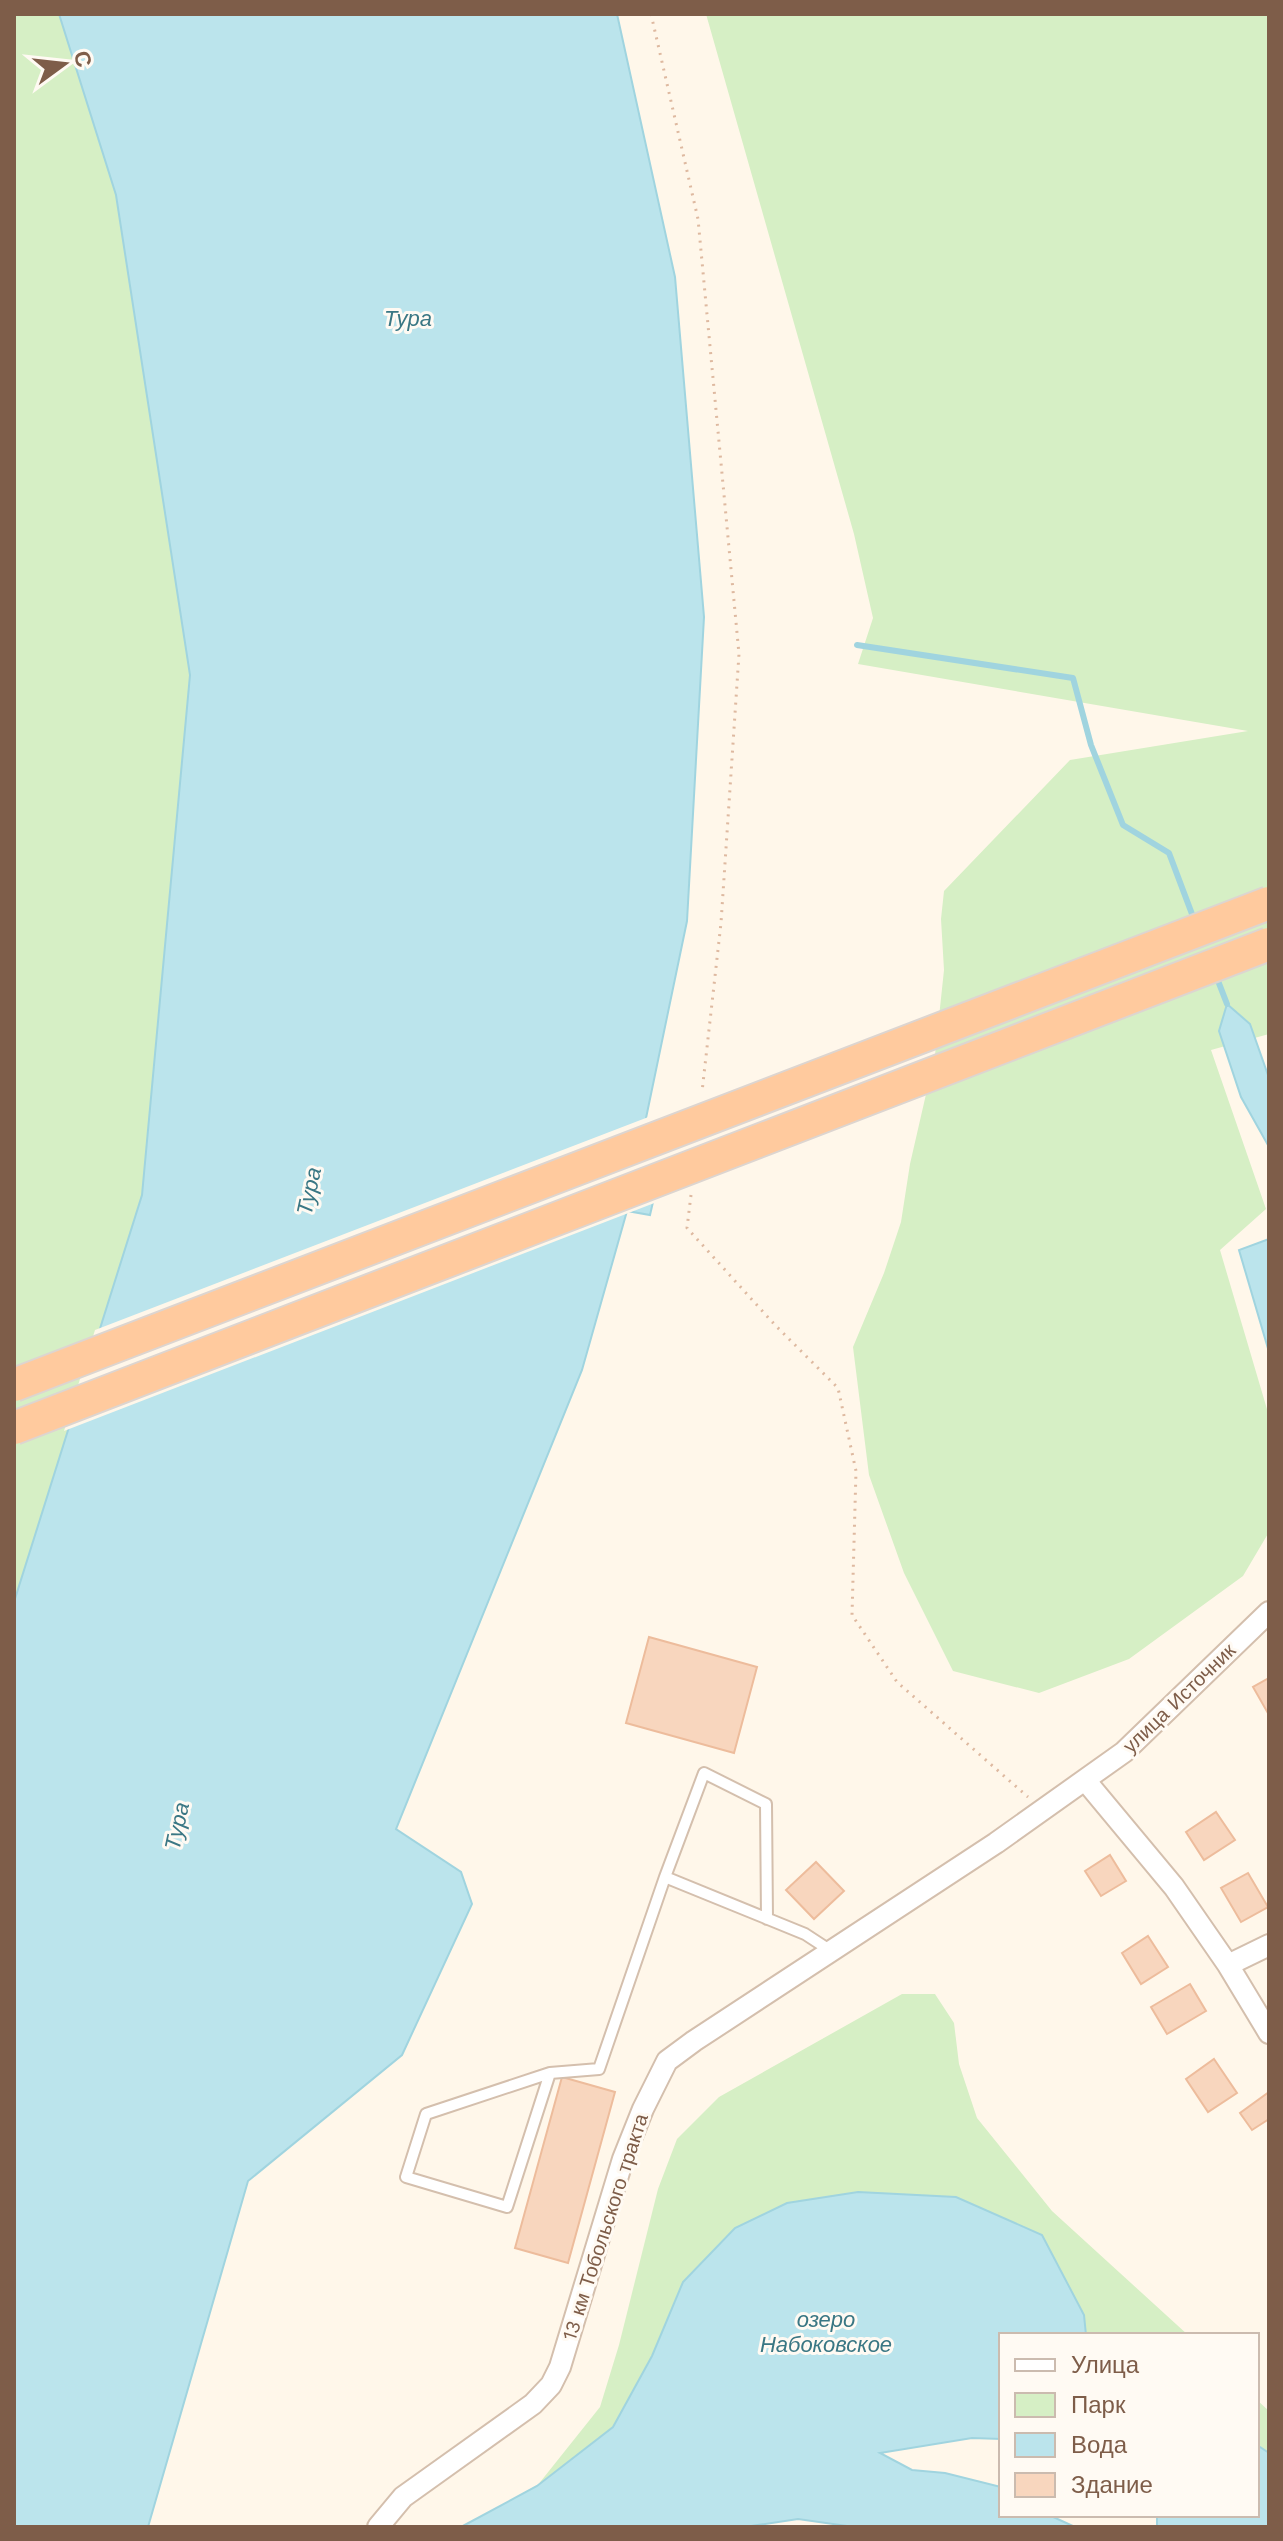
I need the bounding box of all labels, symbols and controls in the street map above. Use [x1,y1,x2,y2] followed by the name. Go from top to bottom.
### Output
[24,24,104,104] north arrow
[69,48,97,70] text: С
[384,306,432,331] water label: Тура
[292,1165,326,1217] water label: Тура
[1118,1638,1240,1758] street label: улица Источник
[160,1800,194,1852] water label: Тура
[557,2110,653,2343] street label: 13 км Тобольского тракта
[760,2307,892,2357] water label: озеро Набоковское
[999,2333,1259,2517] legend
[1071,2351,1140,2379] text: Улица
[1071,2391,1126,2419] text: Парк
[1071,2431,1128,2459] text: Вода
[1071,2471,1153,2499] text: Здание

